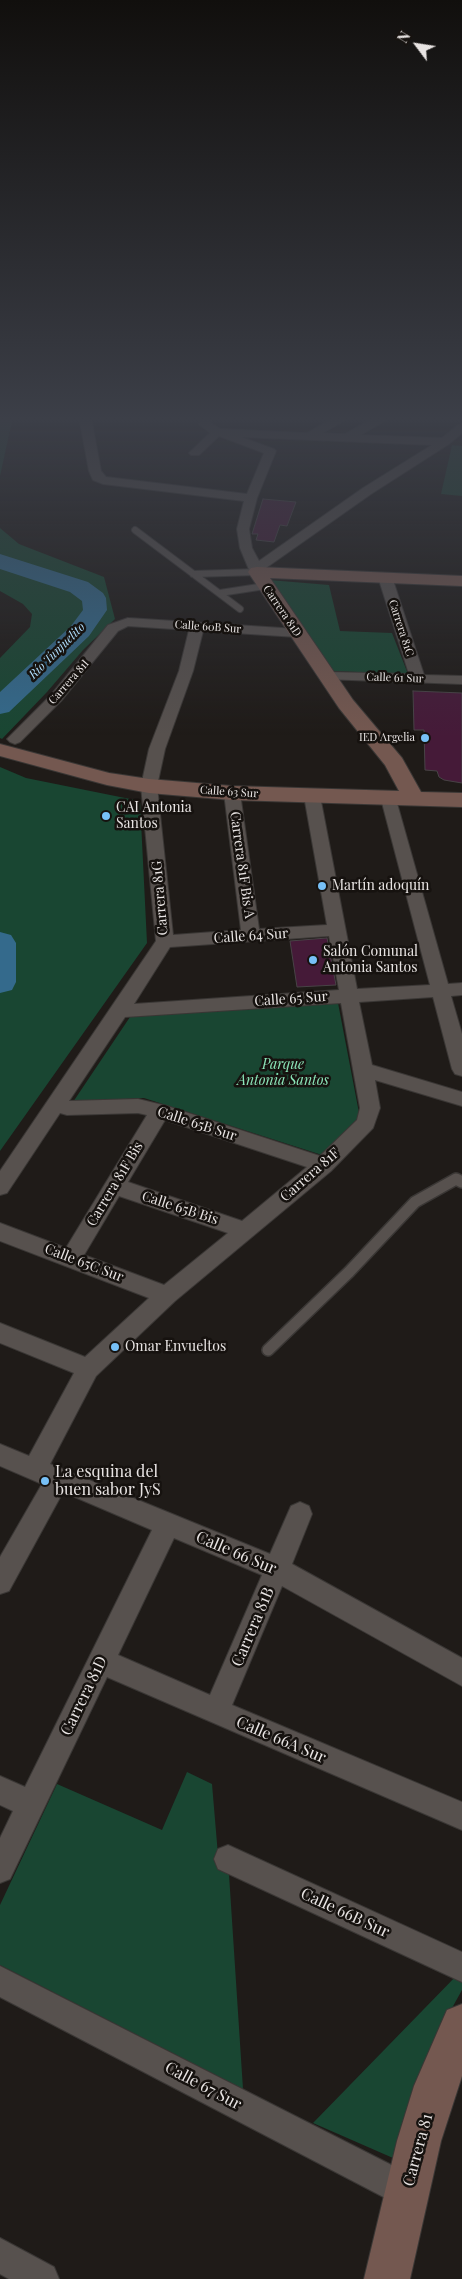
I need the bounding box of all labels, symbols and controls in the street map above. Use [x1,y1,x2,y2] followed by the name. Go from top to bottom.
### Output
[392,20,442,70] north arrow
[393,28,414,46] text: N
[260,583,304,639] street label: Carrera 81D
[386,598,416,658] street label: Carrera 81C
[174,618,242,636] street label: Calle 60B Sur
[26,620,88,682] water label: Río Tunjuelito
[46,657,92,707] street label: Carrera 81I
[366,670,424,686] street label: Calle 61 Sur
[359,731,415,745] place label: IED Argelia
[419,732,431,744] marker: IED Argelia
[200,783,258,801] street label: Calle 63 Sur
[116,800,192,832] place label: CAI Antonia Santos
[100,810,112,822] marker: CAI Antonia Santos
[226,810,258,920] street label: Carrera 81F Bis A
[148,860,172,936] street label: Carrera 81G
[332,878,429,894] place label: Martín adoquín
[316,880,328,892] marker: Martín adoquín
[213,925,289,947] street label: Calle 64 Sur
[323,944,418,976] place label: Salón Comunal Antonia Santos
[307,954,319,966] marker: Salón Comunal Antonia Santos
[254,988,328,1010] street label: Calle 65 Sur
[237,1057,329,1090] park label: Parque Antonia Santos
[155,1103,239,1145] street label: Calle 65B Sur
[83,1139,147,1229] street label: Carrera 81F Bis
[277,1145,343,1205] street label: Carrera 81F
[140,1188,220,1228] street label: Calle 65B Bis
[42,1240,126,1286] street label: Calle 65C Sur
[125,1339,226,1355] place label: Omar Envueltos
[109,1341,121,1353] marker: Omar Envueltos
[55,1462,161,1500] place label: La esquina del buen sabor JyS
[39,1475,51,1487] marker: La esquina del buen sabor JyS
[193,1527,279,1579] street label: Calle 66 Sur
[228,1584,278,1670] street label: Carrera 81B
[57,1653,111,1739] street label: Carrera 81D
[233,1712,329,1768] street label: Calle 66A Sur
[298,1884,392,1942] street label: Calle 66B Sur
[161,2058,245,2114] street label: Calle 67 Sur
[399,2112,437,2188] street label: Carrera 81

